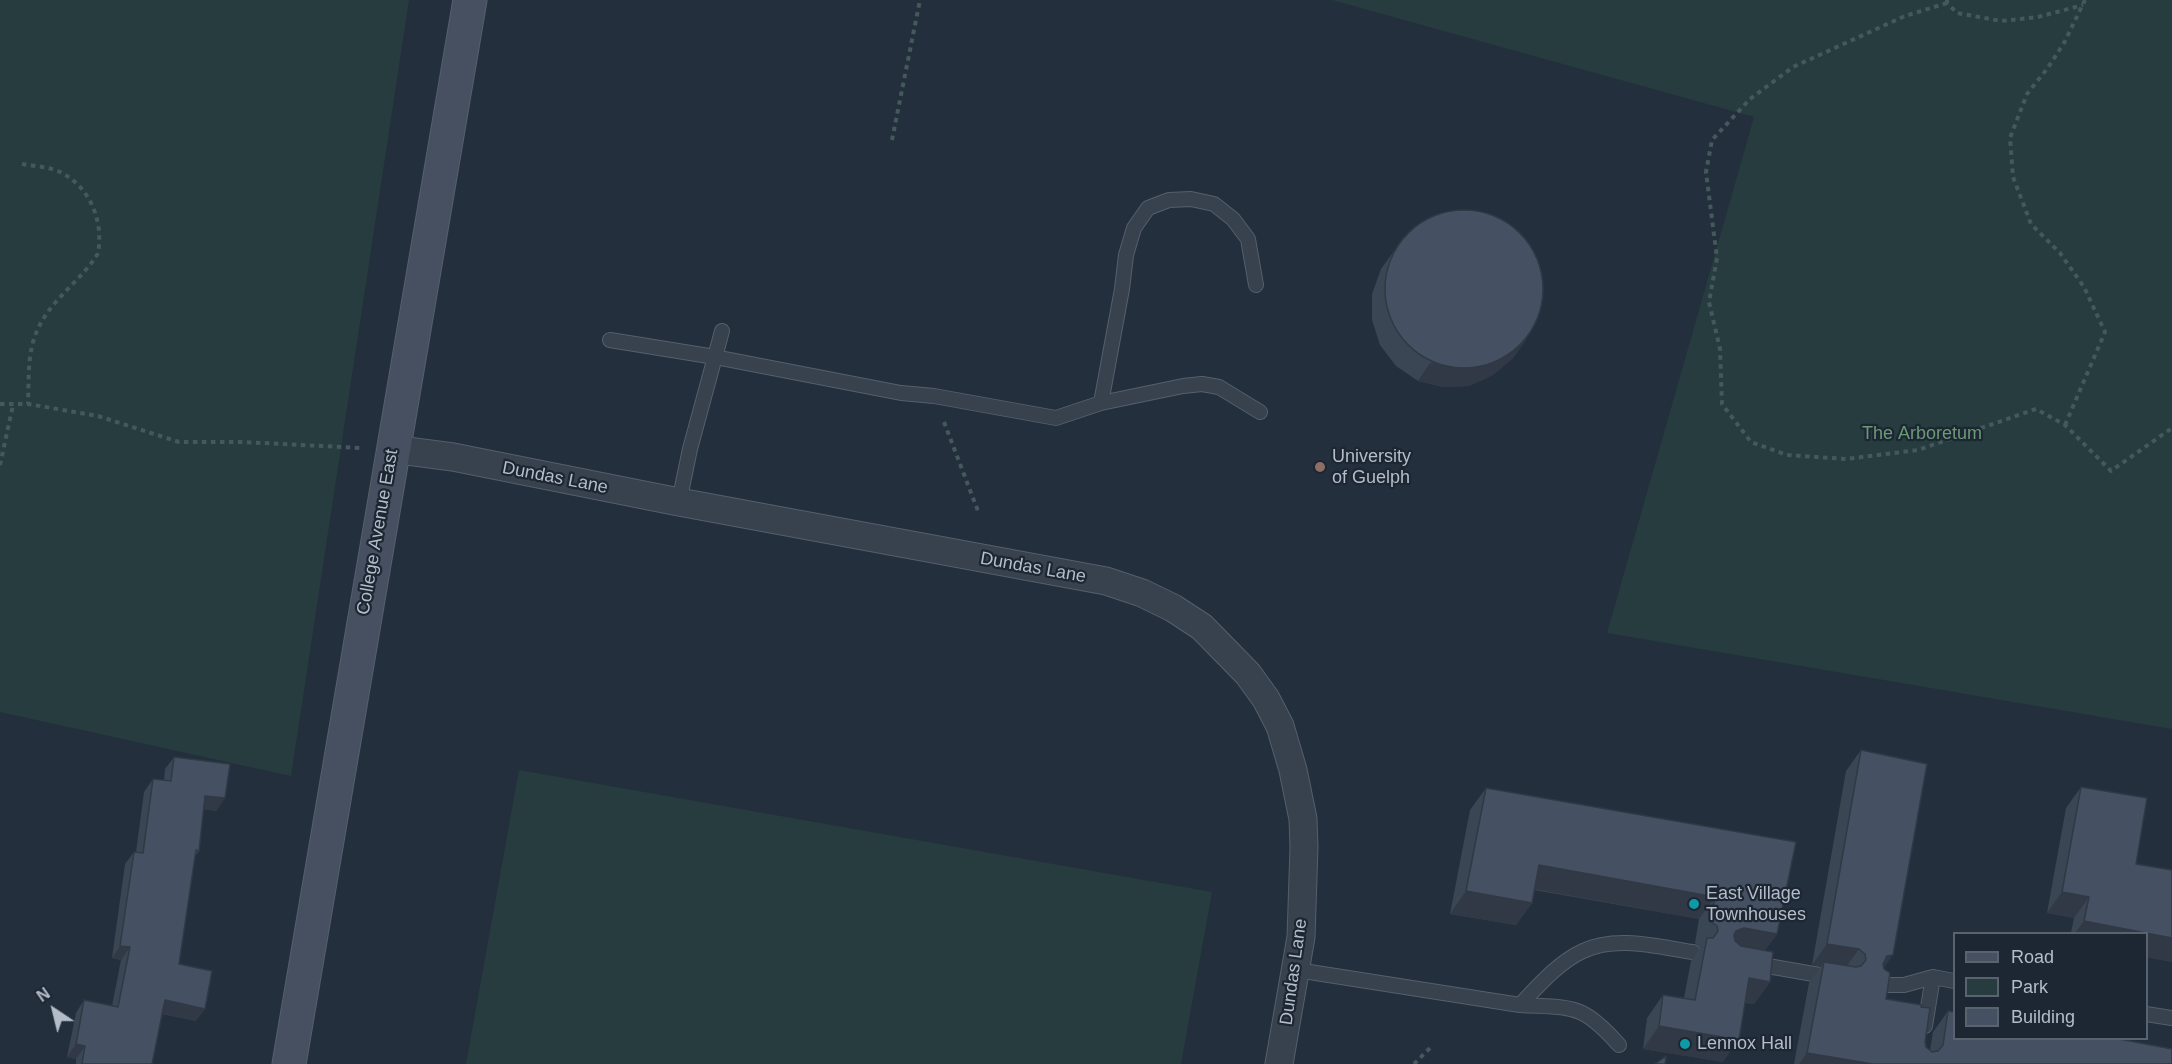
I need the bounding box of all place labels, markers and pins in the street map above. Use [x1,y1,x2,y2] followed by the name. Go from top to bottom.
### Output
[1332,446,1411,488] place label: University of Guelph
[1313,460,1327,474] marker: University of Guelph
[1706,883,1806,926] place label: East Village Townhouses
[1687,897,1701,911] marker: East Village Townhouses
[1697,1033,1792,1055] place label: Lennox Hall
[1678,1037,1692,1051] marker: Lennox Hall

